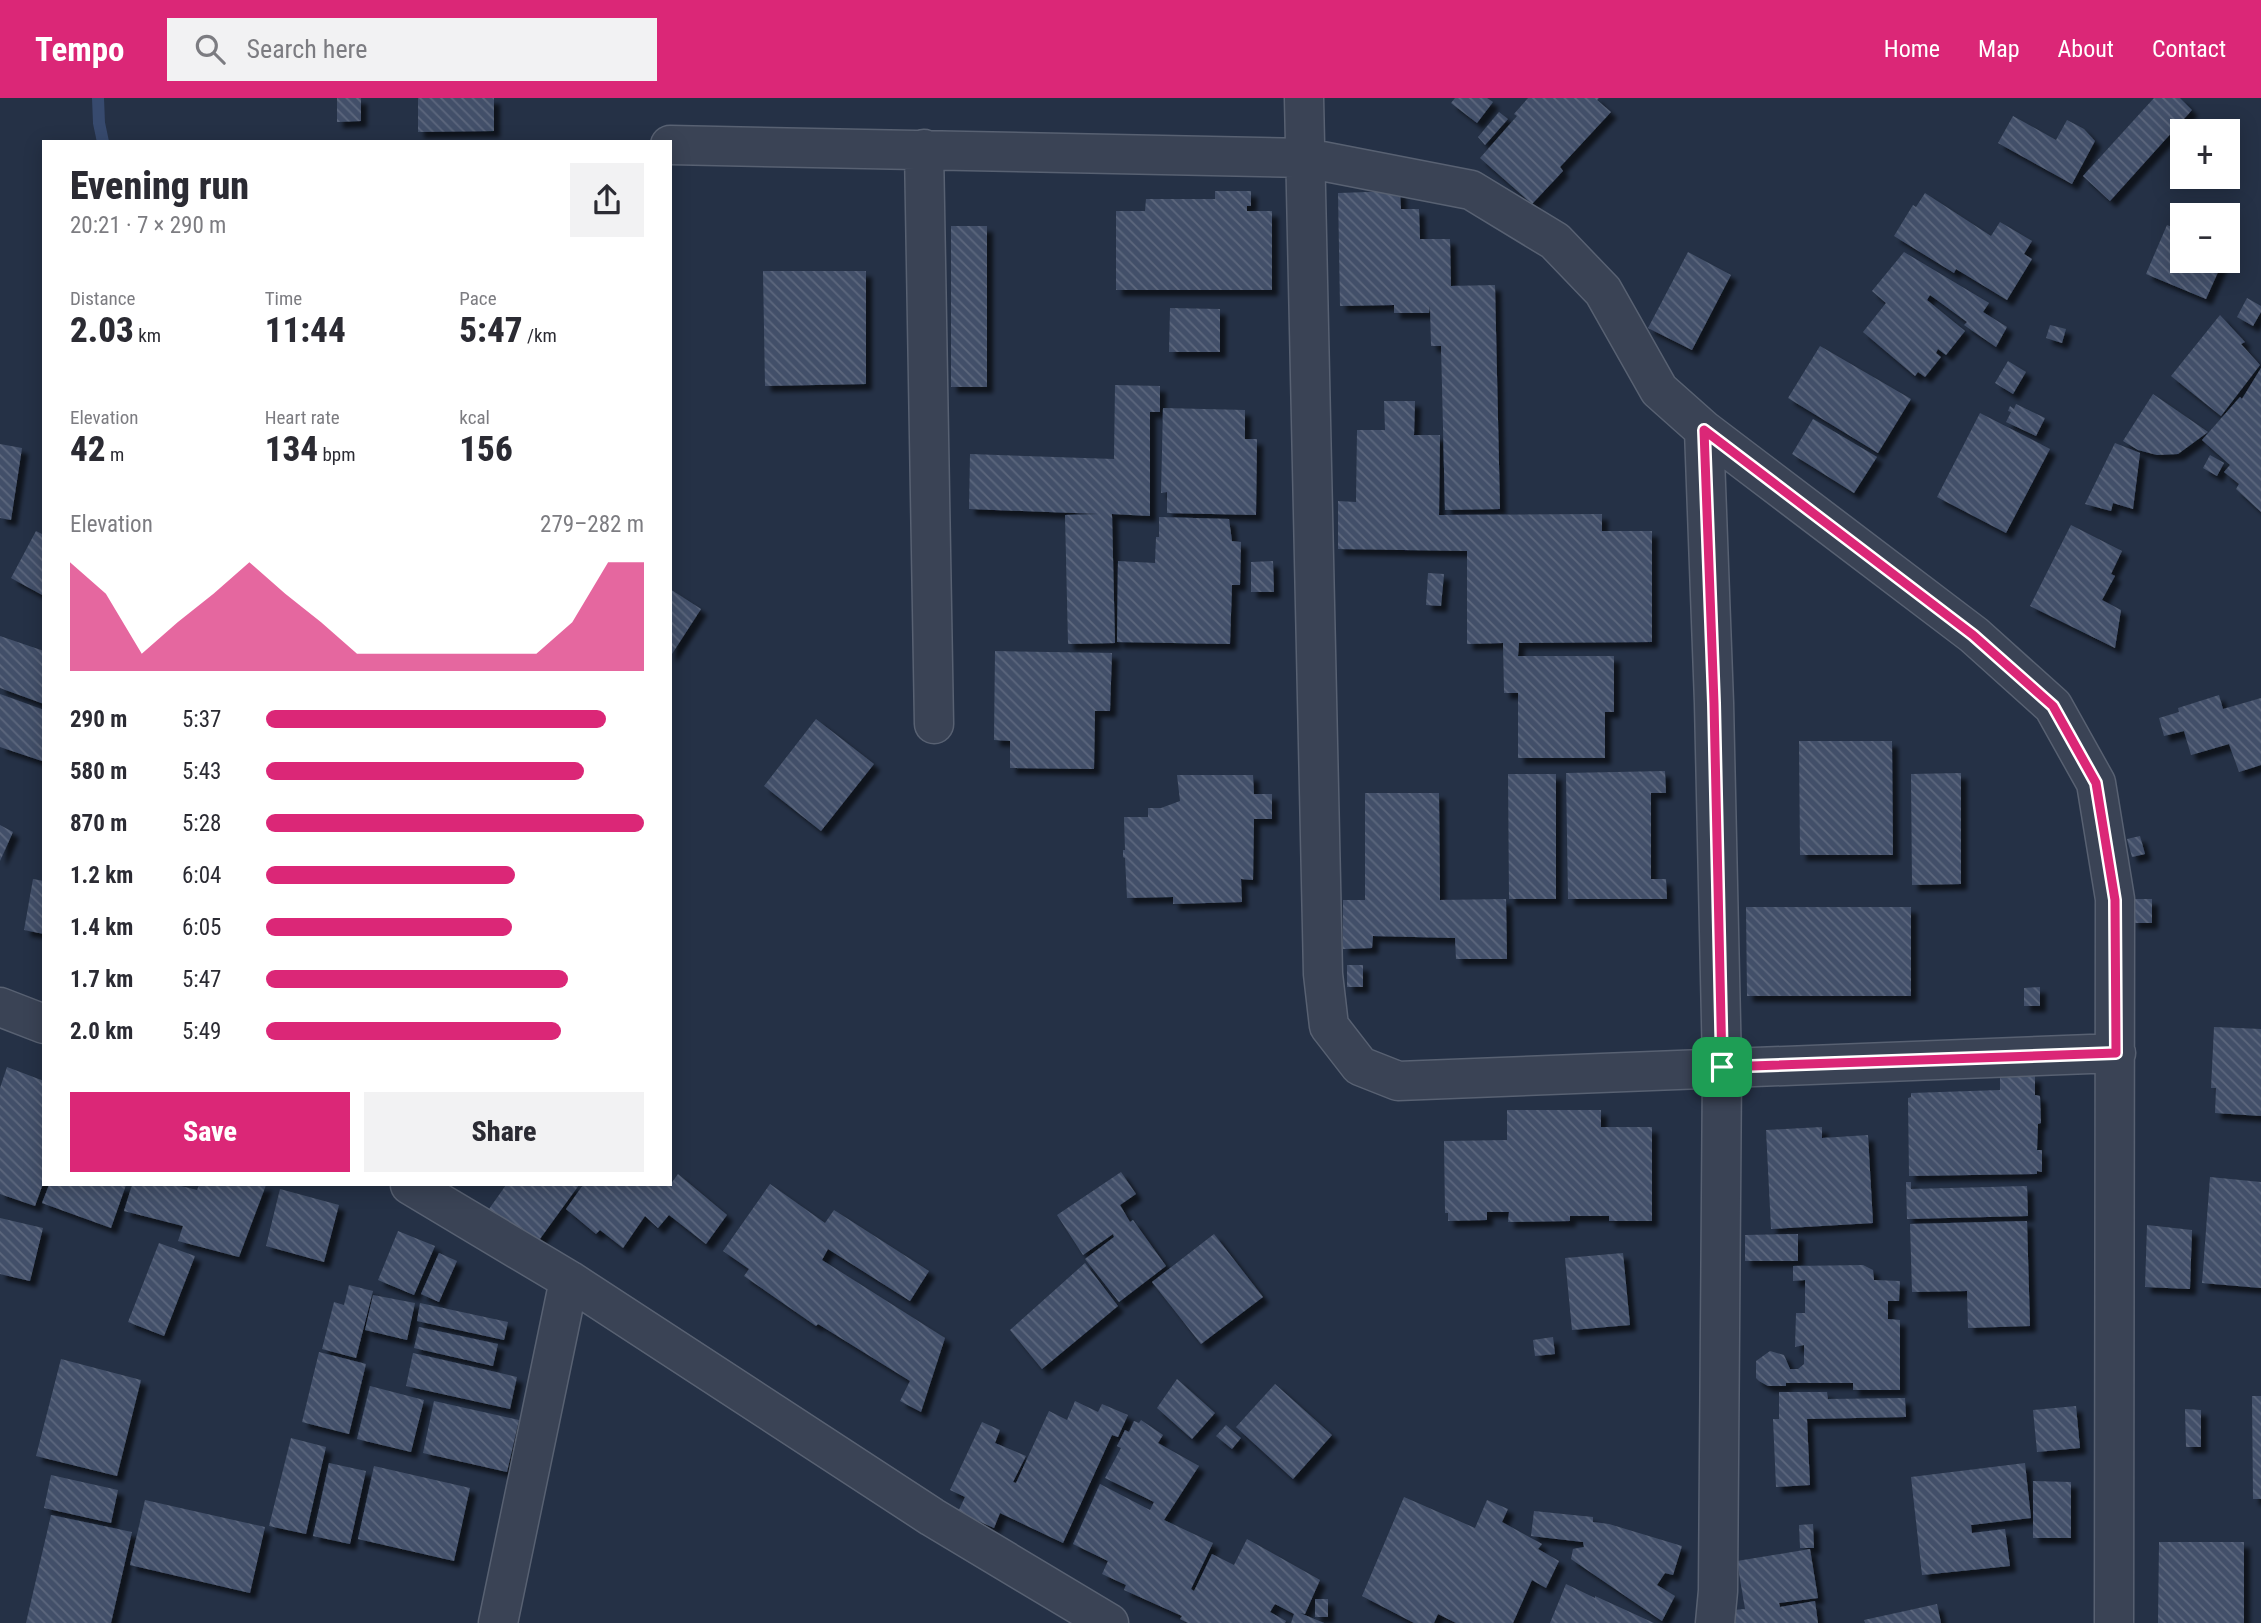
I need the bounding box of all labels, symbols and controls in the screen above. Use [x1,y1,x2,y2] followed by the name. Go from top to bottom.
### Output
[167,18,657,81] search box
[35,30,125,69] text: Tempo
[191,30,229,68] icon: search
[247,34,367,64] text: Search here
[1884,35,1940,63] text: Home
[1978,35,2020,63] text: Map
[2058,35,2114,63] text: About
[2152,35,2226,63] text: Contact
[2170,119,2240,273] map controls
[2170,119,2240,189] button: +
[570,163,644,237] button: share
[70,164,249,208] text: Evening run
[2170,203,2240,273] button: −
[70,212,226,239] text: 20:21 · 7 × 290 m
[70,287,135,310] text: Distance
[265,287,302,310] text: Time
[459,287,497,310] text: Pace
[70,310,134,351] text: 2.03
[265,310,346,351] text: 11:44
[459,310,523,351] text: 5:47
[134,324,161,347] text: km
[523,324,557,347] text: /km
[70,406,138,429] text: Elevation
[265,406,340,429] text: Heart rate
[459,406,490,429] text: kcal
[70,429,106,470] text: 42
[265,429,318,470] text: 134
[459,429,513,470] text: 156
[106,443,124,466] text: m
[318,443,355,466] text: bpm
[70,511,153,538] text: Elevation
[540,511,644,538] text: 279–282 m
[70,706,127,733] text: 290 m
[182,706,221,733] text: 5:37
[70,758,127,785] text: 580 m
[182,758,221,785] text: 5:43
[70,810,127,837] text: 870 m
[182,810,221,837] text: 5:28
[70,862,133,889] text: 1.2 km
[182,862,221,889] text: 6:04
[70,914,133,941] text: 1.4 km
[182,914,221,941] text: 6:05
[70,966,133,993] text: 1.7 km
[182,966,221,993] text: 5:47
[70,1018,133,1045] text: 2.0 km
[182,1018,221,1045] text: 5:49
[1692,1037,1752,1097] pin
[1703,1048,1741,1086] icon: arrive
[70,1092,350,1172] button: Save
[364,1092,644,1172] button: Share

